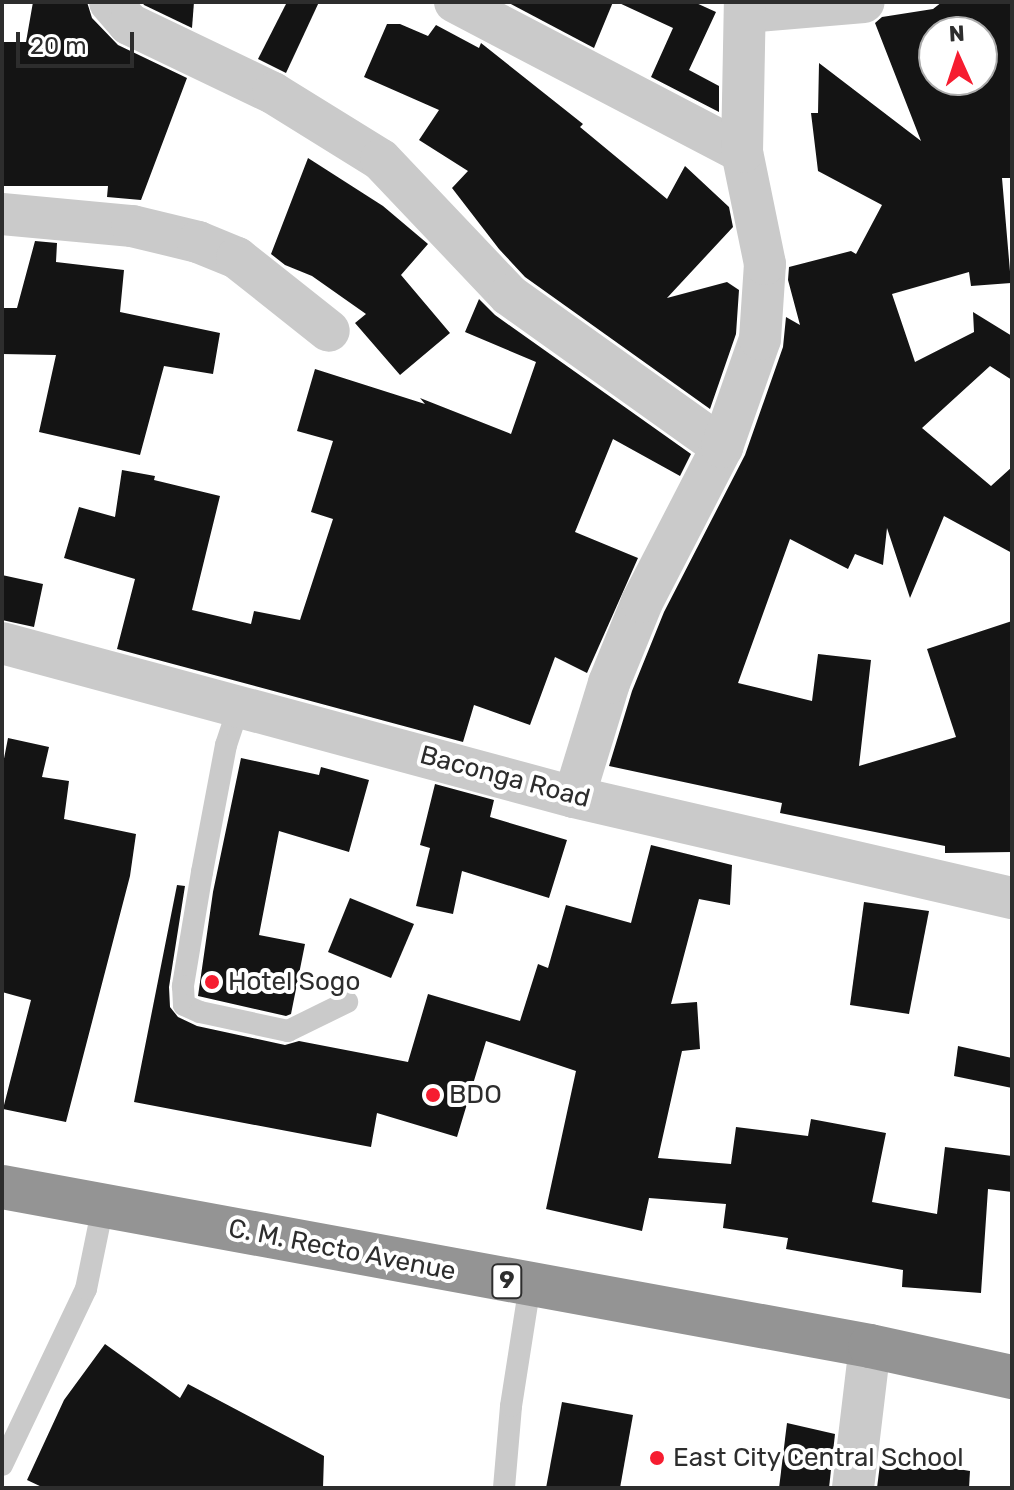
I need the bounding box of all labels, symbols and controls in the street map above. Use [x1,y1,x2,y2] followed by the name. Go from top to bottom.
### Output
[20,16,138,66] scale bar
[918,16,998,96] north arrow
[948,20,965,47] text: N
[30,32,87,60] text: 20 m
[417,739,593,815] street label: Baconga Road
[228,966,360,998] place label: Hotel Sogo
[203,973,221,991] marker: Hotel Sogo
[449,1079,502,1111] place label: BDO
[424,1086,442,1104] marker: BDO
[225,1213,459,1287] street label: C. M. Recto Avenue
[491,1261,523,1301] road number: 9
[673,1442,964,1474] place label: East City Central School
[648,1449,666,1467] marker: East City Central School

